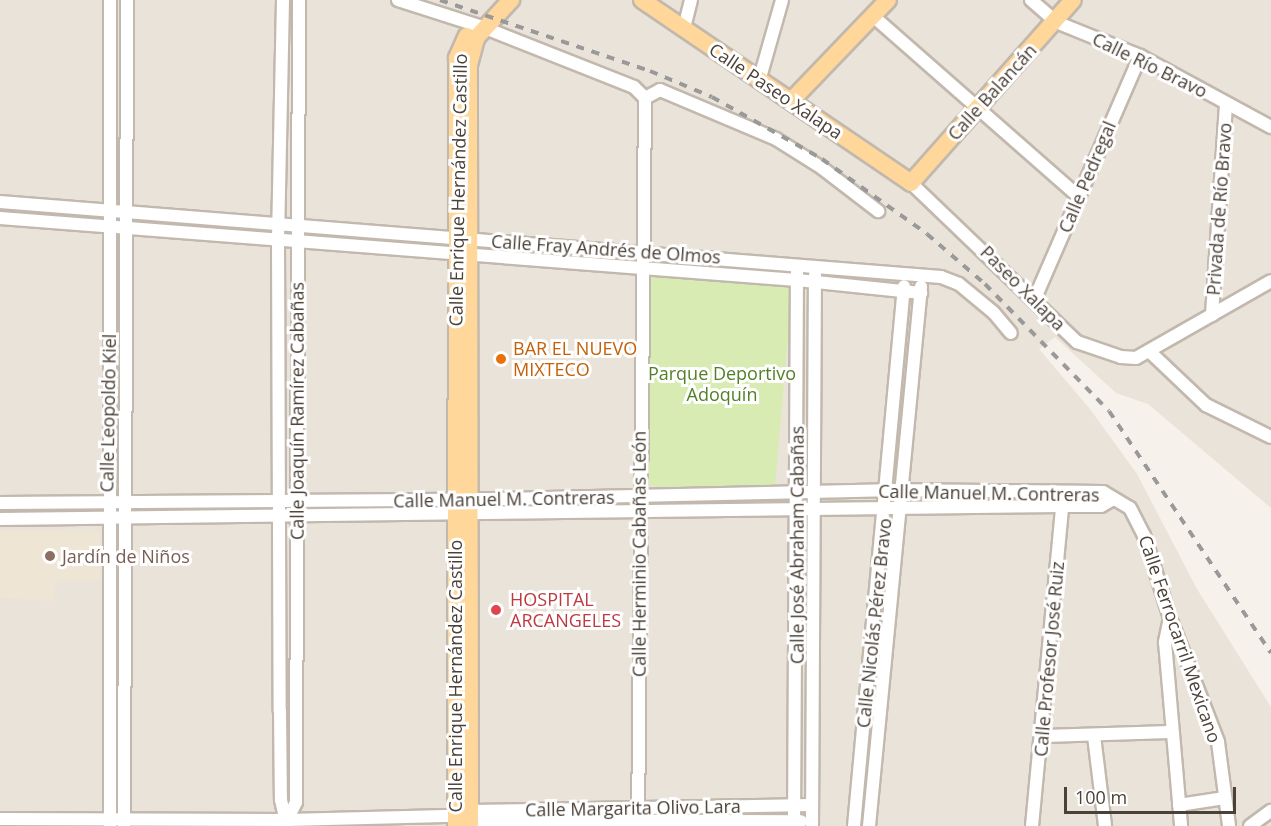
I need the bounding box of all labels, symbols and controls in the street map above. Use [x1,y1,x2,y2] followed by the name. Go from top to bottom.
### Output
[1089,28,1211,102] street label: Calle Río Bravo
[705,38,847,144] street label: Calle Paseo Xalapa
[943,39,1041,145] street label: Calle Balancán
[445,53,471,327] street label: Calle Enrique Hernández Castillo
[1054,118,1120,236] street label: Calle Pedregal
[1202,122,1236,296] street label: Privada de Río Bravo
[490,230,722,268] street label: Calle Fray Andrés de Olmos
[976,241,1070,335] street label: Paseo Xalapa
[286,282,308,540] street label: Calle Joaquín Ramírez Cabañas
[96,333,120,493] street label: Calle Leopoldo Kiel
[513,338,637,380] place label: BAR EL NUEVO MIXTECO
[494,352,508,366] marker: BAR EL NUEVO MIXTECO
[648,363,796,406] park label: Parque Deportivo Adoquín
[786,426,808,664] street label: Calle José Abraham Cabañas
[628,431,650,677] street label: Calle Herminio Cabañas León
[878,480,1100,506] street label: Calle Manuel M. Contreras
[393,486,615,512] street label: Calle Manuel M. Contreras
[852,517,896,729] street label: Calle Nicolás Pérez Bravo
[1134,532,1226,746] street label: Calle Ferrocarril Mexicano
[444,540,466,812] street label: Calle Enrique Hernández Castillo
[62,545,190,567] place label: Jardín de Niños
[43,549,57,563] marker: Jardín de Niños
[1030,560,1068,758] street label: Calle Profesor José Ruiz
[510,589,621,632] place label: HOSPITAL ARCANGELES
[487,601,505,619] marker: HOSPITAL ARCANGELES
[1067,775,1240,813] scale bar
[1075,785,1127,809] text: 100 m
[525,795,741,821] street label: Calle Margarita Olivo Lara

